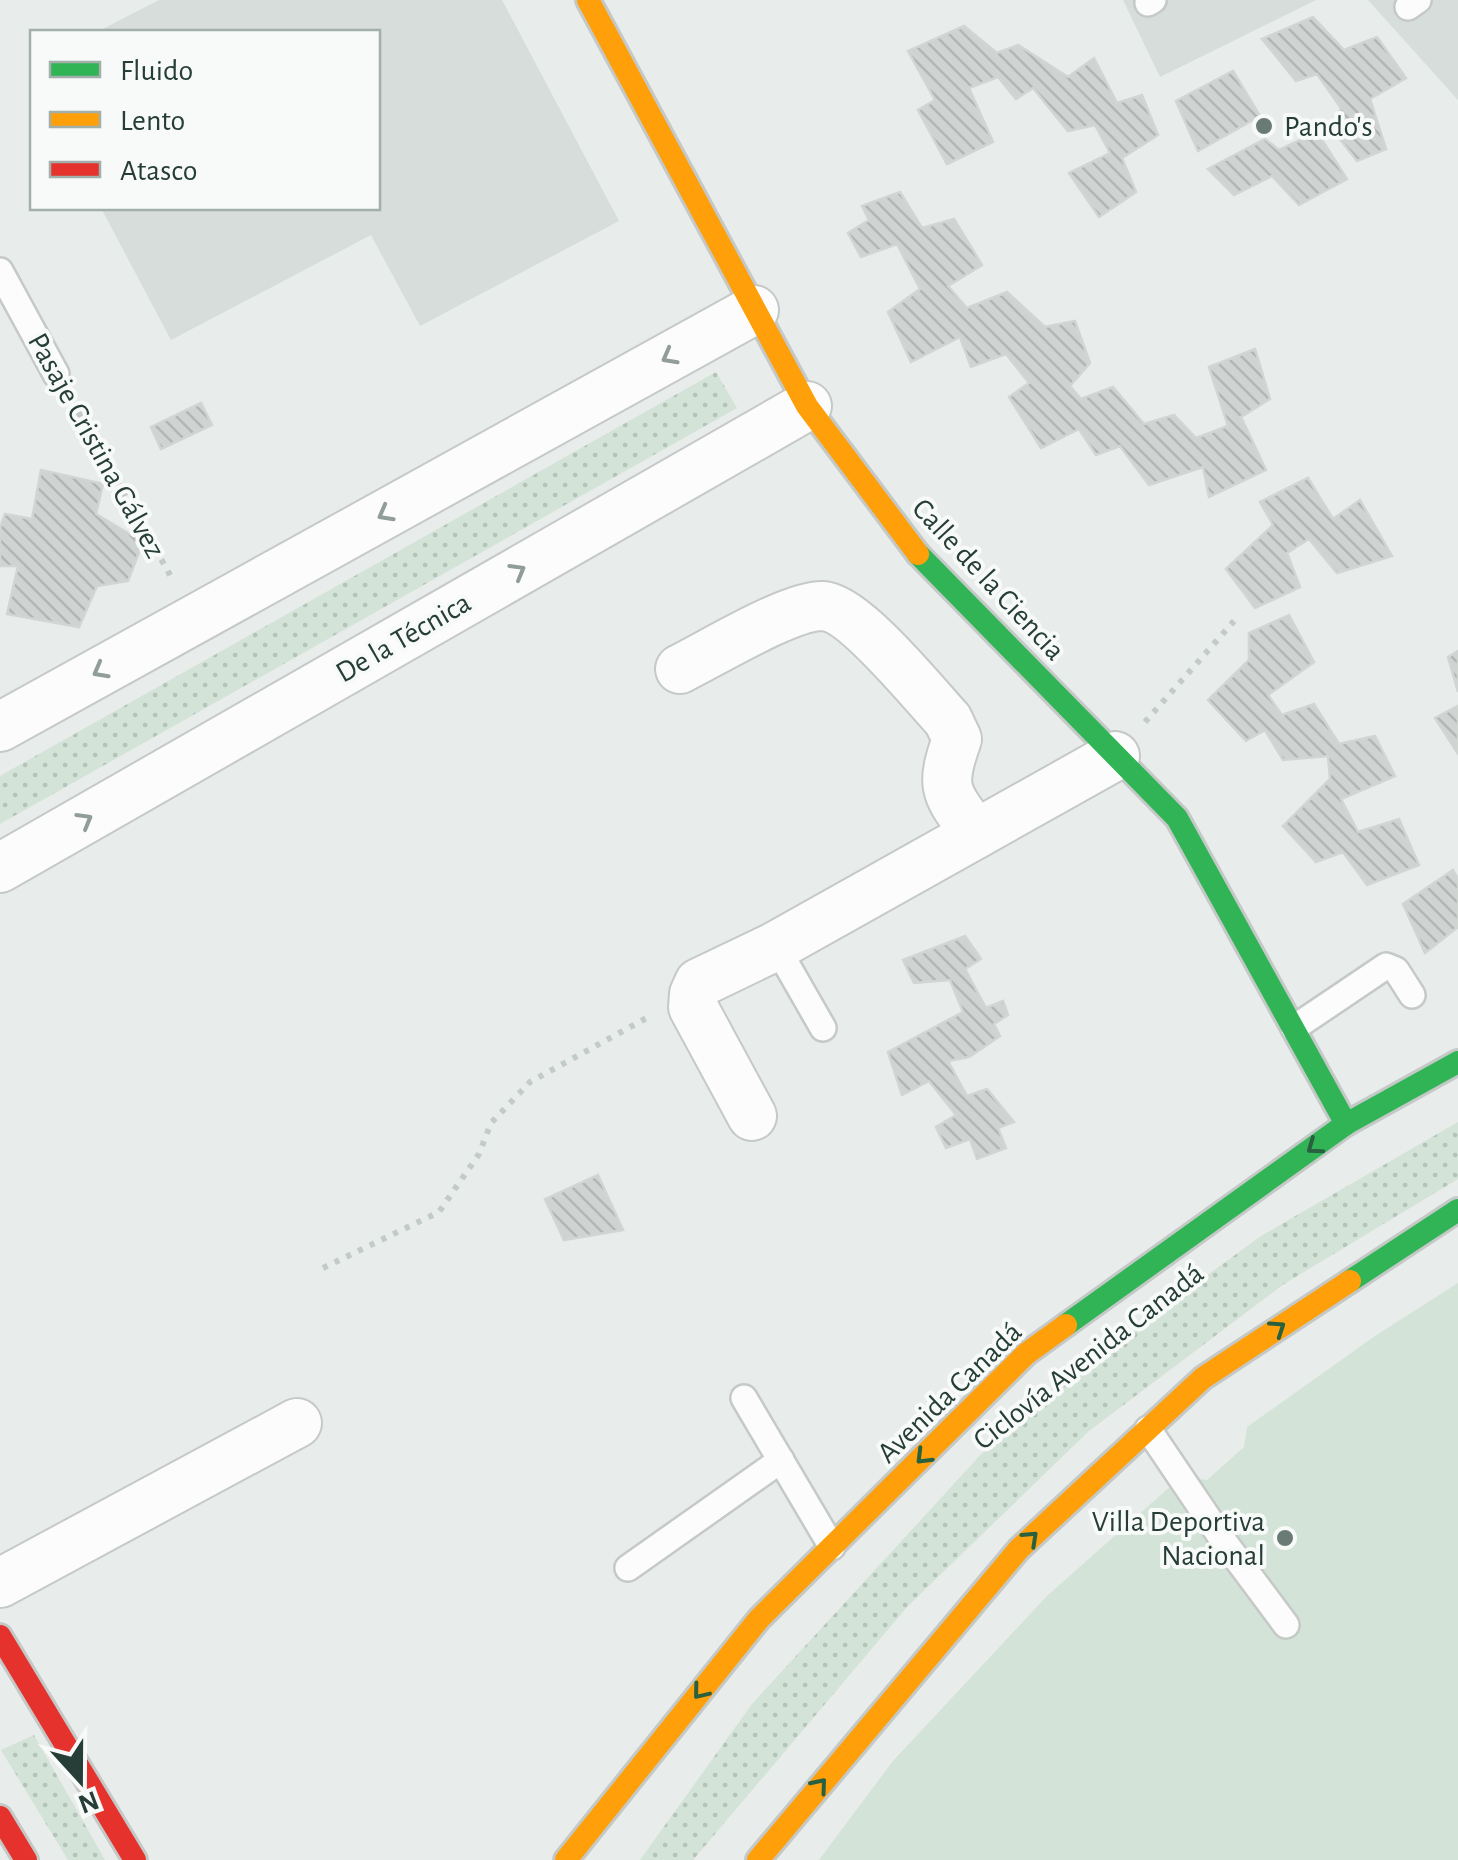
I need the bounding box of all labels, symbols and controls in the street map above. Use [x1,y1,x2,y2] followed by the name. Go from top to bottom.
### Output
[30,30,380,210] legend
[120,56,193,86] text: Fluido
[120,106,185,136] text: Lento
[1284,112,1373,142] place label: Pando's
[1253,115,1275,137] marker: Pando's
[120,156,198,186] text: Atasco
[22,328,170,563] street label: Pasaje Cristina Gálvez
[662,344,680,364] one-way arrow
[906,493,1070,666] street label: Calle de la Ciencia
[377,502,395,521] one-way arrow
[508,564,526,583] one-way arrow
[331,587,476,688] street label: De la Técnica
[93,659,111,679] one-way arrow
[74,812,92,832] one-way arrow
[1307,1135,1325,1152] one-way arrow
[968,1258,1209,1456] street label: Ciclovía Avenida Canadá
[872,1317,1028,1469] street label: Avenida Canadá
[1267,1322,1286,1340] one-way arrow
[917,1445,935,1463] one-way arrow
[1092,1507,1265,1571] place label: Villa Deportiva Nacional
[1274,1527,1296,1549] marker: Villa Deportiva Nacional
[1020,1532,1038,1550] one-way arrow
[694,1681,712,1699] one-way arrow
[30,1730,130,1830] north arrow
[809,1779,827,1797] one-way arrow
[74,1785,102,1818] text: N

